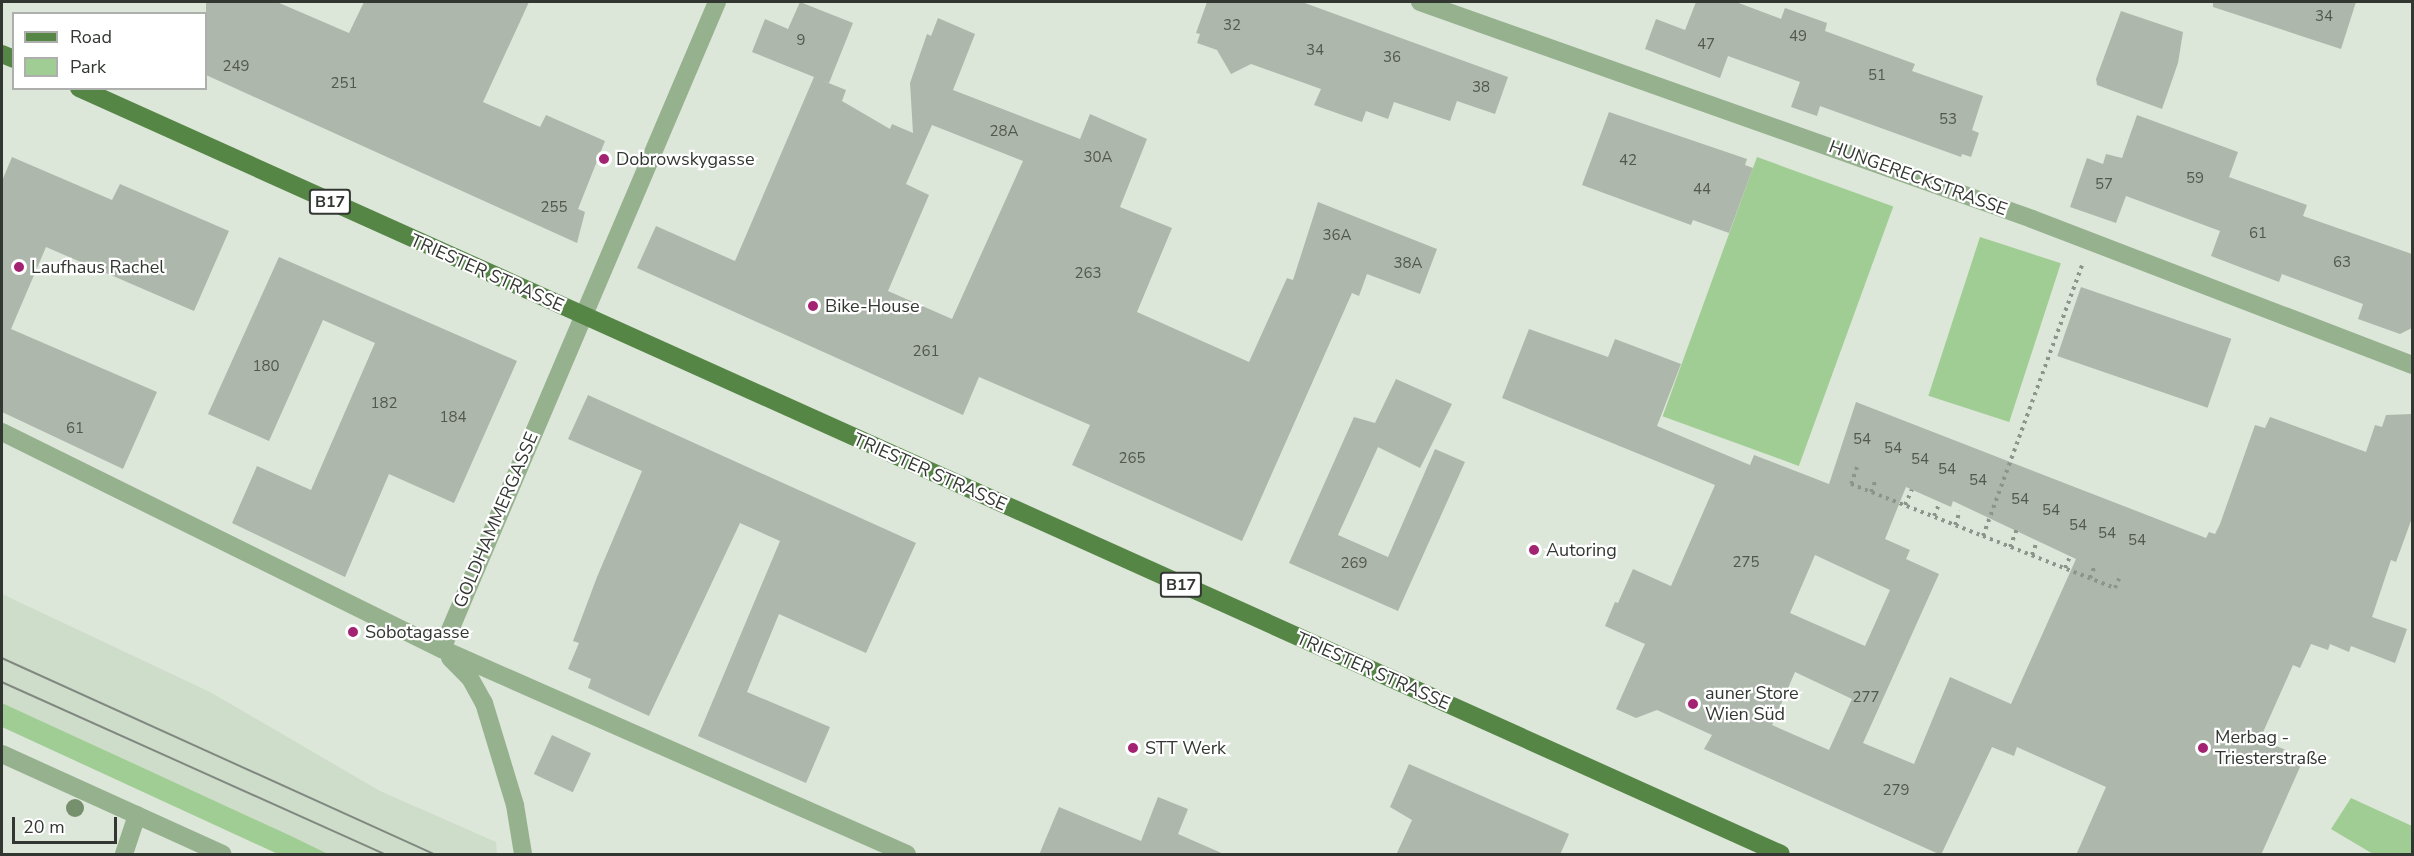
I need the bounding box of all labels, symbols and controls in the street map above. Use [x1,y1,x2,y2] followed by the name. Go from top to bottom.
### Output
[2315,8,2333,26] house number: 34
[12,12,207,90] legend
[1223,17,1241,35] house number: 32
[70,25,112,49] text: Road
[1789,28,1807,46] house number: 49
[797,32,805,50] house number: 9
[1697,36,1715,54] house number: 47
[1306,42,1324,60] house number: 34
[1383,49,1401,67] house number: 36
[70,55,106,79] text: Park
[223,58,249,76] house number: 249
[1868,67,1886,85] house number: 51
[331,75,357,93] house number: 251
[1472,79,1490,97] house number: 38
[1939,111,1957,129] house number: 53
[990,123,1018,141] house number: 28A
[1826,136,2010,220] street label: HUNGERECKSTRASSE
[616,148,754,170] place label: Dobrowskygasse
[1084,149,1112,167] house number: 30A
[597,152,611,166] marker: Dobrowskygasse
[1619,152,1637,170] house number: 42
[2186,170,2204,188] house number: 59
[2095,176,2113,194] house number: 57
[1693,181,1711,199] house number: 44
[308,189,352,215] road number: B17
[541,199,567,217] house number: 255
[2249,225,2267,243] house number: 61
[1323,227,1351,245] house number: 36A
[407,229,567,317] street label: TRIESTER STRASSE
[2333,254,2351,272] house number: 63
[1394,255,1422,273] house number: 38A
[31,256,165,278] place label: Laufhaus Rachel
[12,260,26,274] marker: Laufhaus Rachel
[1075,265,1101,283] house number: 263
[825,295,920,317] place label: Bike-House
[806,299,820,313] marker: Bike-House
[913,343,939,361] house number: 261
[253,358,279,376] house number: 180
[371,395,397,413] house number: 182
[440,409,466,427] house number: 184
[66,420,84,438] house number: 61
[850,428,1010,516] street label: TRIESTER STRASSE
[449,429,543,611] street label: GOLDHAMMERGASSE
[1853,431,1871,449] house number: 54
[1884,440,1902,458] house number: 54
[1119,450,1145,468] house number: 265
[1911,451,1929,469] house number: 54
[1938,461,1956,479] house number: 54
[1969,472,1987,490] house number: 54
[2011,491,2029,509] house number: 54
[2042,502,2060,520] house number: 54
[2069,517,2087,535] house number: 54
[2098,525,2116,543] house number: 54
[2128,532,2146,550] house number: 54
[1546,539,1617,561] place label: Autoring
[1527,543,1541,557] marker: Autoring
[1733,554,1759,572] house number: 275
[1341,555,1367,573] house number: 269
[1158,572,1204,598] road number: B17
[365,621,469,643] place label: Sobotagasse
[346,625,360,639] marker: Sobotagasse
[1293,627,1453,715] street label: TRIESTER STRASSE
[1705,683,1799,726] place label: auner Store Wien Süd
[1853,689,1879,707] house number: 277
[1686,697,1700,711] marker: auner Store Wien Süd
[2215,727,2327,770] place label: Merbag - Triesterstraße
[1145,737,1226,759] place label: STT Werk
[1126,741,1140,755] marker: STT Werk
[2196,741,2210,755] marker: Merbag - Triesterstraße
[1883,782,1909,800] house number: 279
[15,805,120,843] scale bar
[23,815,65,839] text: 20 m

